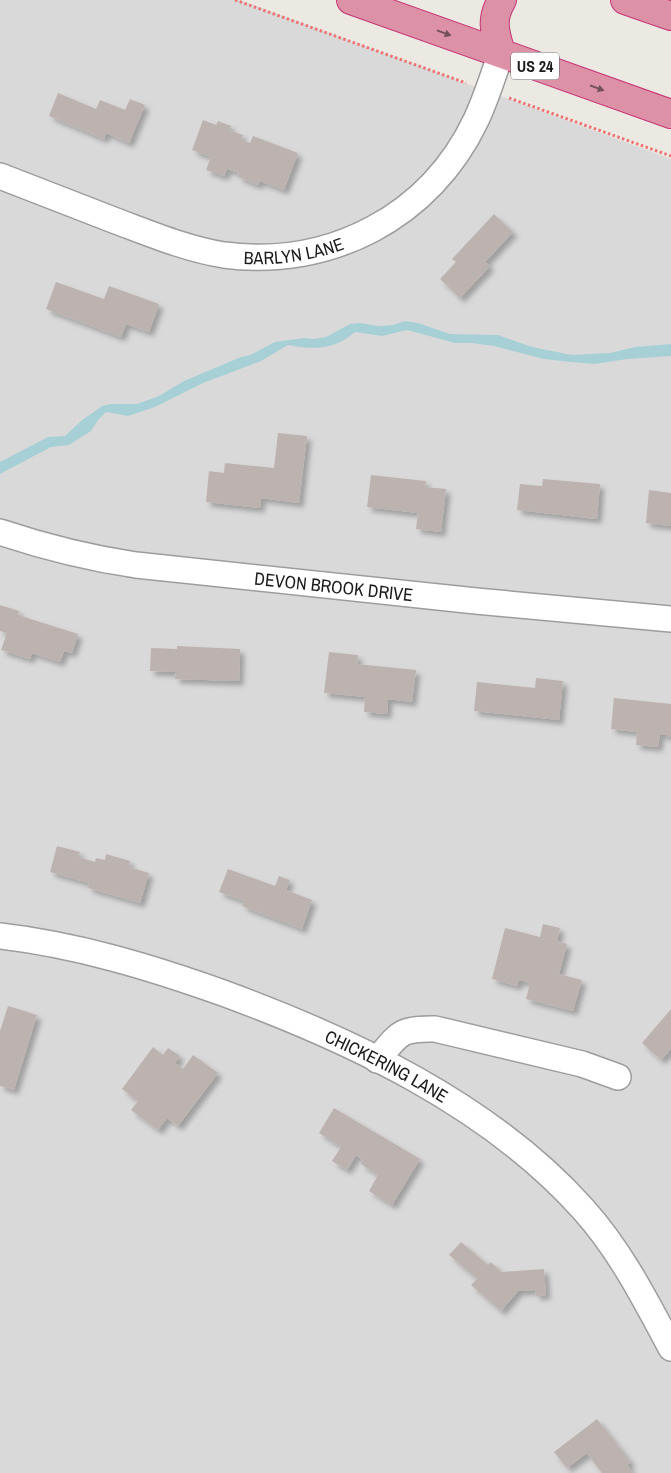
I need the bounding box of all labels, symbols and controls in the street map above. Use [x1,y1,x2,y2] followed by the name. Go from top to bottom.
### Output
[437,30,452,37] one-way arrow
[511,52,559,80] road number: US 24
[590,85,605,92] one-way arrow
[243,231,347,270] street label: BARLYN LANE
[253,565,414,607] street label: DEVON BROOK DRIVE
[321,1023,453,1108] street label: CHICKERING LANE

